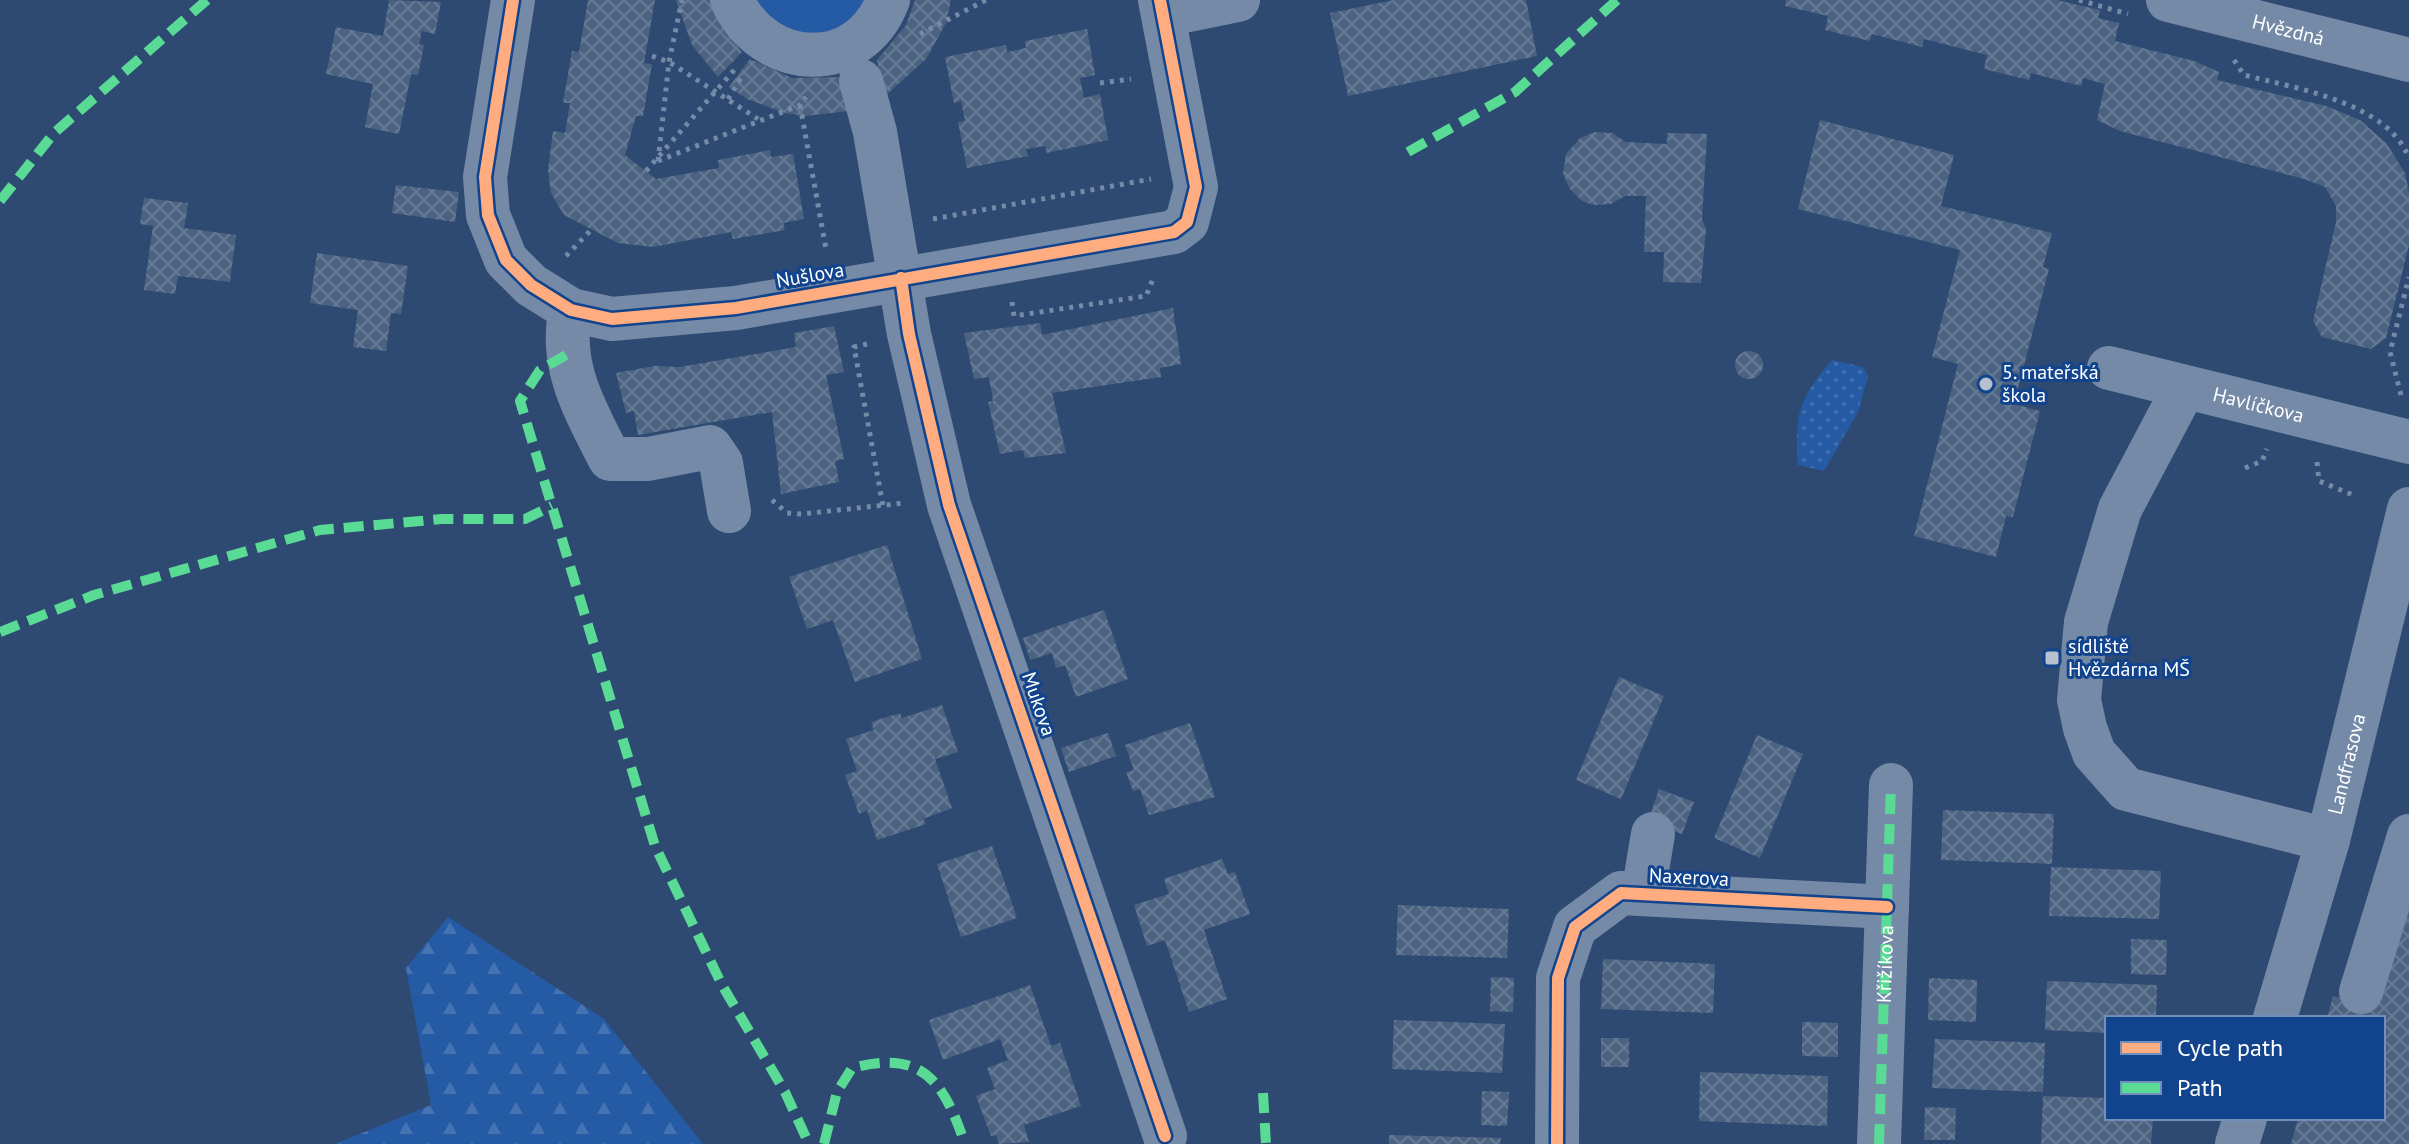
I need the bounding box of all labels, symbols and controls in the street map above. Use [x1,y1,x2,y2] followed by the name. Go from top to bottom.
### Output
[2250,8,2327,51] street label: Hvězdná
[774,256,846,294] street label: Nušlova
[2002,359,2099,408] place label: 5. mateřská škola
[1977,375,1995,393] marker: 5. mateřská škola
[2210,381,2307,429] street label: Havlíčkova
[2068,633,2190,682] place label: sídliště Hvězdárna MŠ
[2043,649,2061,667] marker: sídliště Hvězdárna MŠ
[1016,669,1062,739] street label: Mukova
[2322,711,2371,817] street label: Landfrasova
[1648,862,1730,892] street label: Naxerova
[1871,925,1899,1004] street label: Křižíkova
[2105,1016,2385,1120] legend
[2177,1032,2283,1063] text: Cycle path
[2177,1072,2223,1103] text: Path

